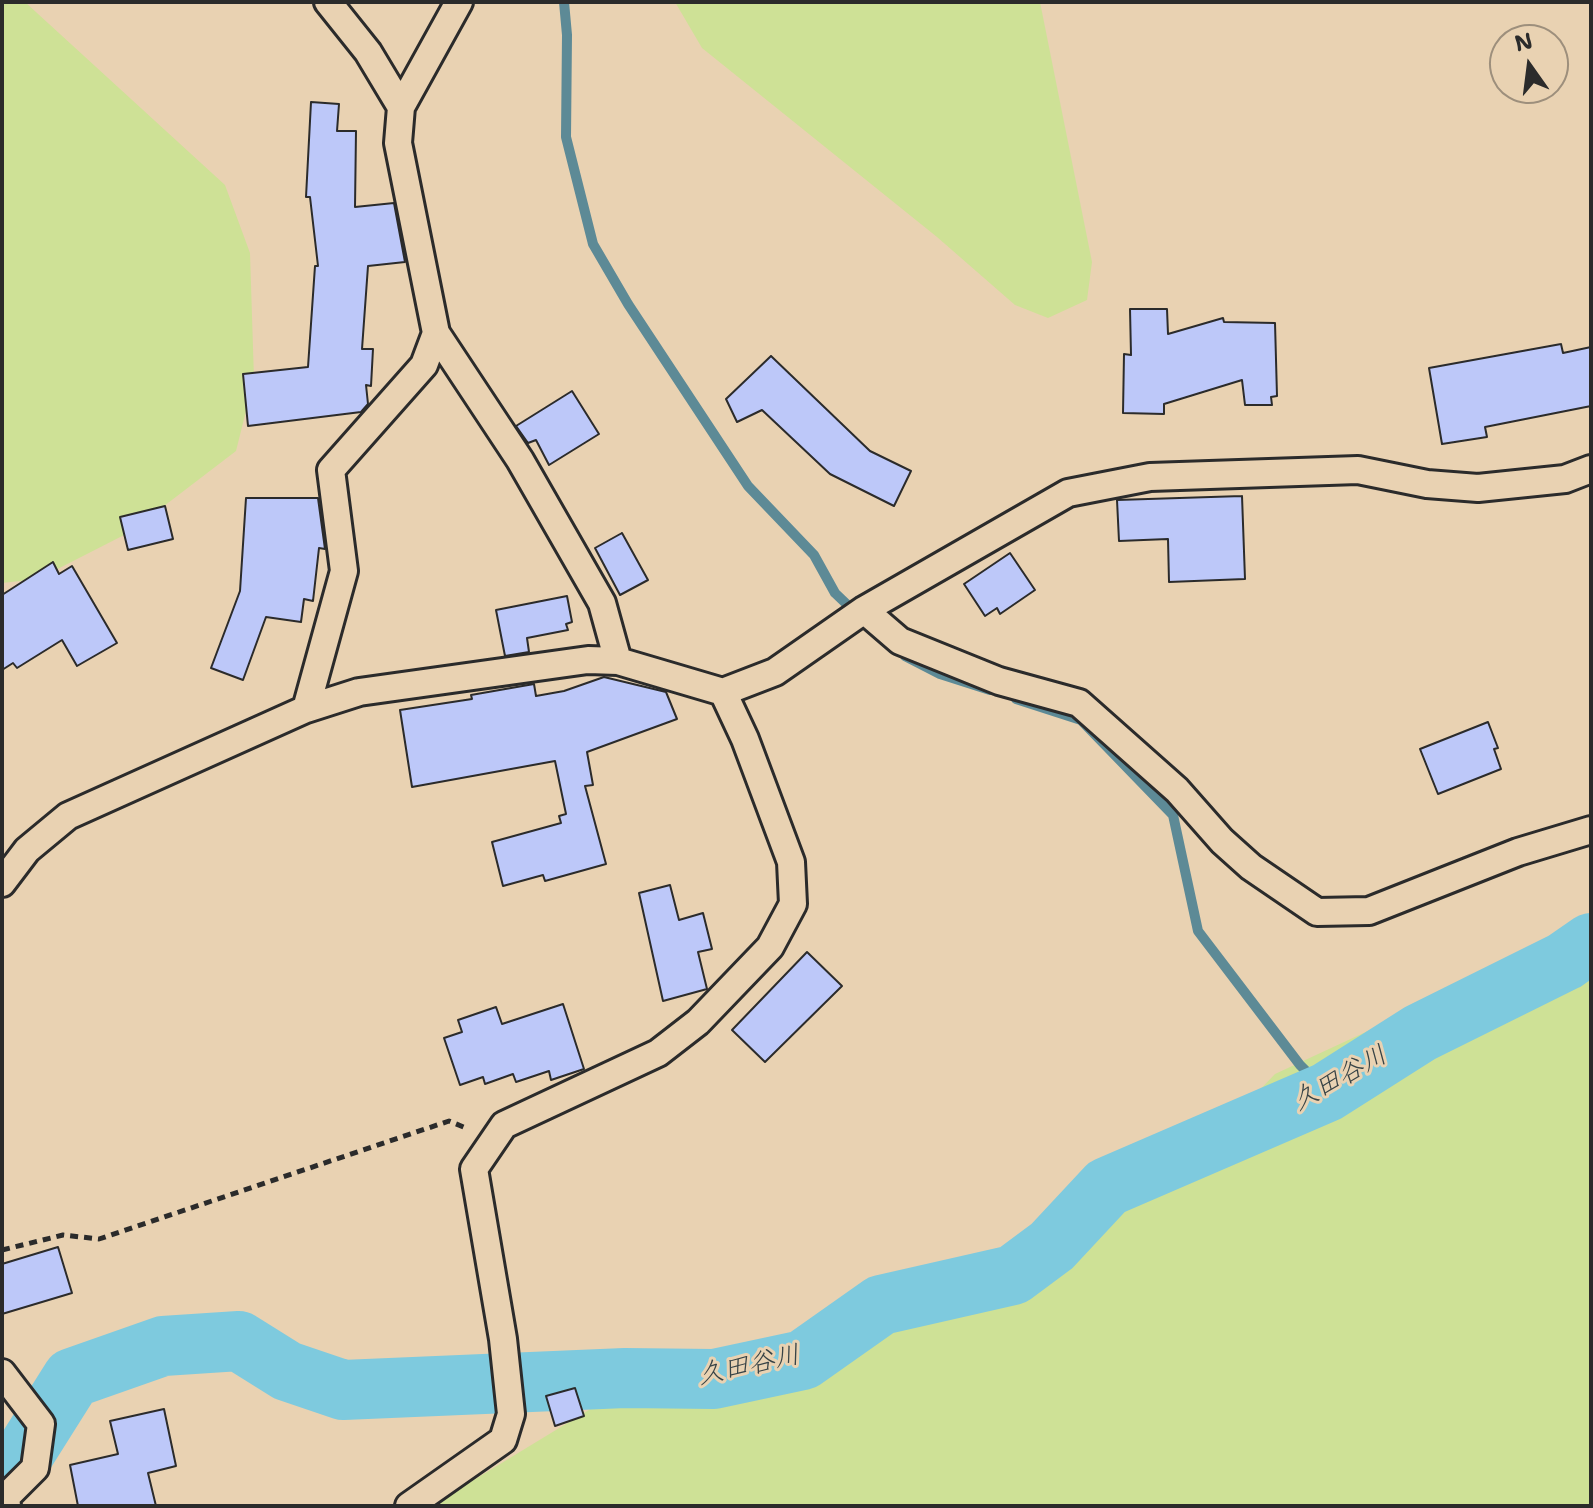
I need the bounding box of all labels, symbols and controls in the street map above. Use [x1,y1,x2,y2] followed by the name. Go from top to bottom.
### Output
[1489,24,1569,104] north arrow
[1512,26,1536,58] text: N
[1287,1040,1393,1118] water label: 久田谷川
[695,1340,803,1392] water label: 久田谷川

